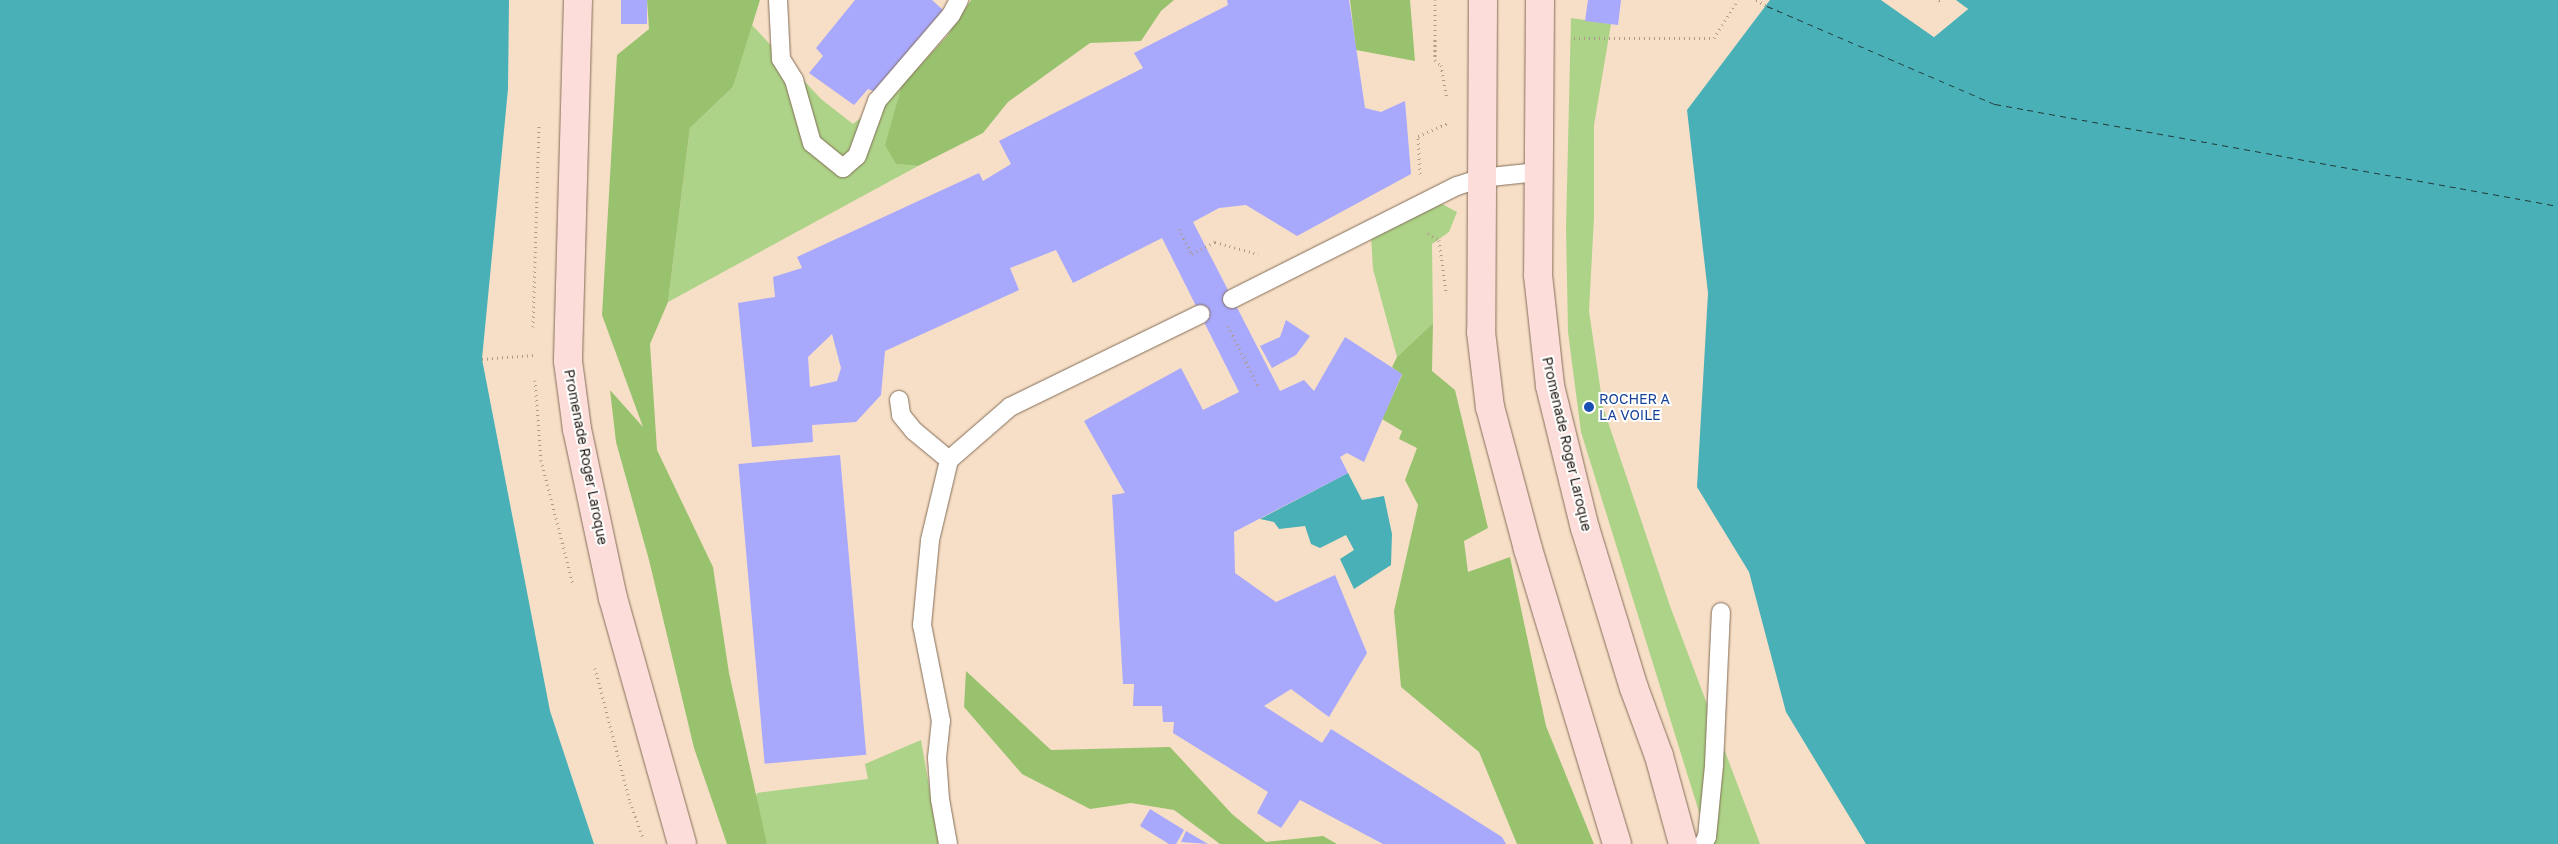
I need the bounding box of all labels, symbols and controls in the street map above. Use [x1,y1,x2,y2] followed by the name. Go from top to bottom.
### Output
[1539,355,1595,533] street label: Promenade Roger Laroque
[561,368,611,546] street label: Promenade Roger Laroque
[1599,391,1670,424] place label: ROCHER A LA VOILE
[1583,401,1595,413] marker: ROCHER A LA VOILE

